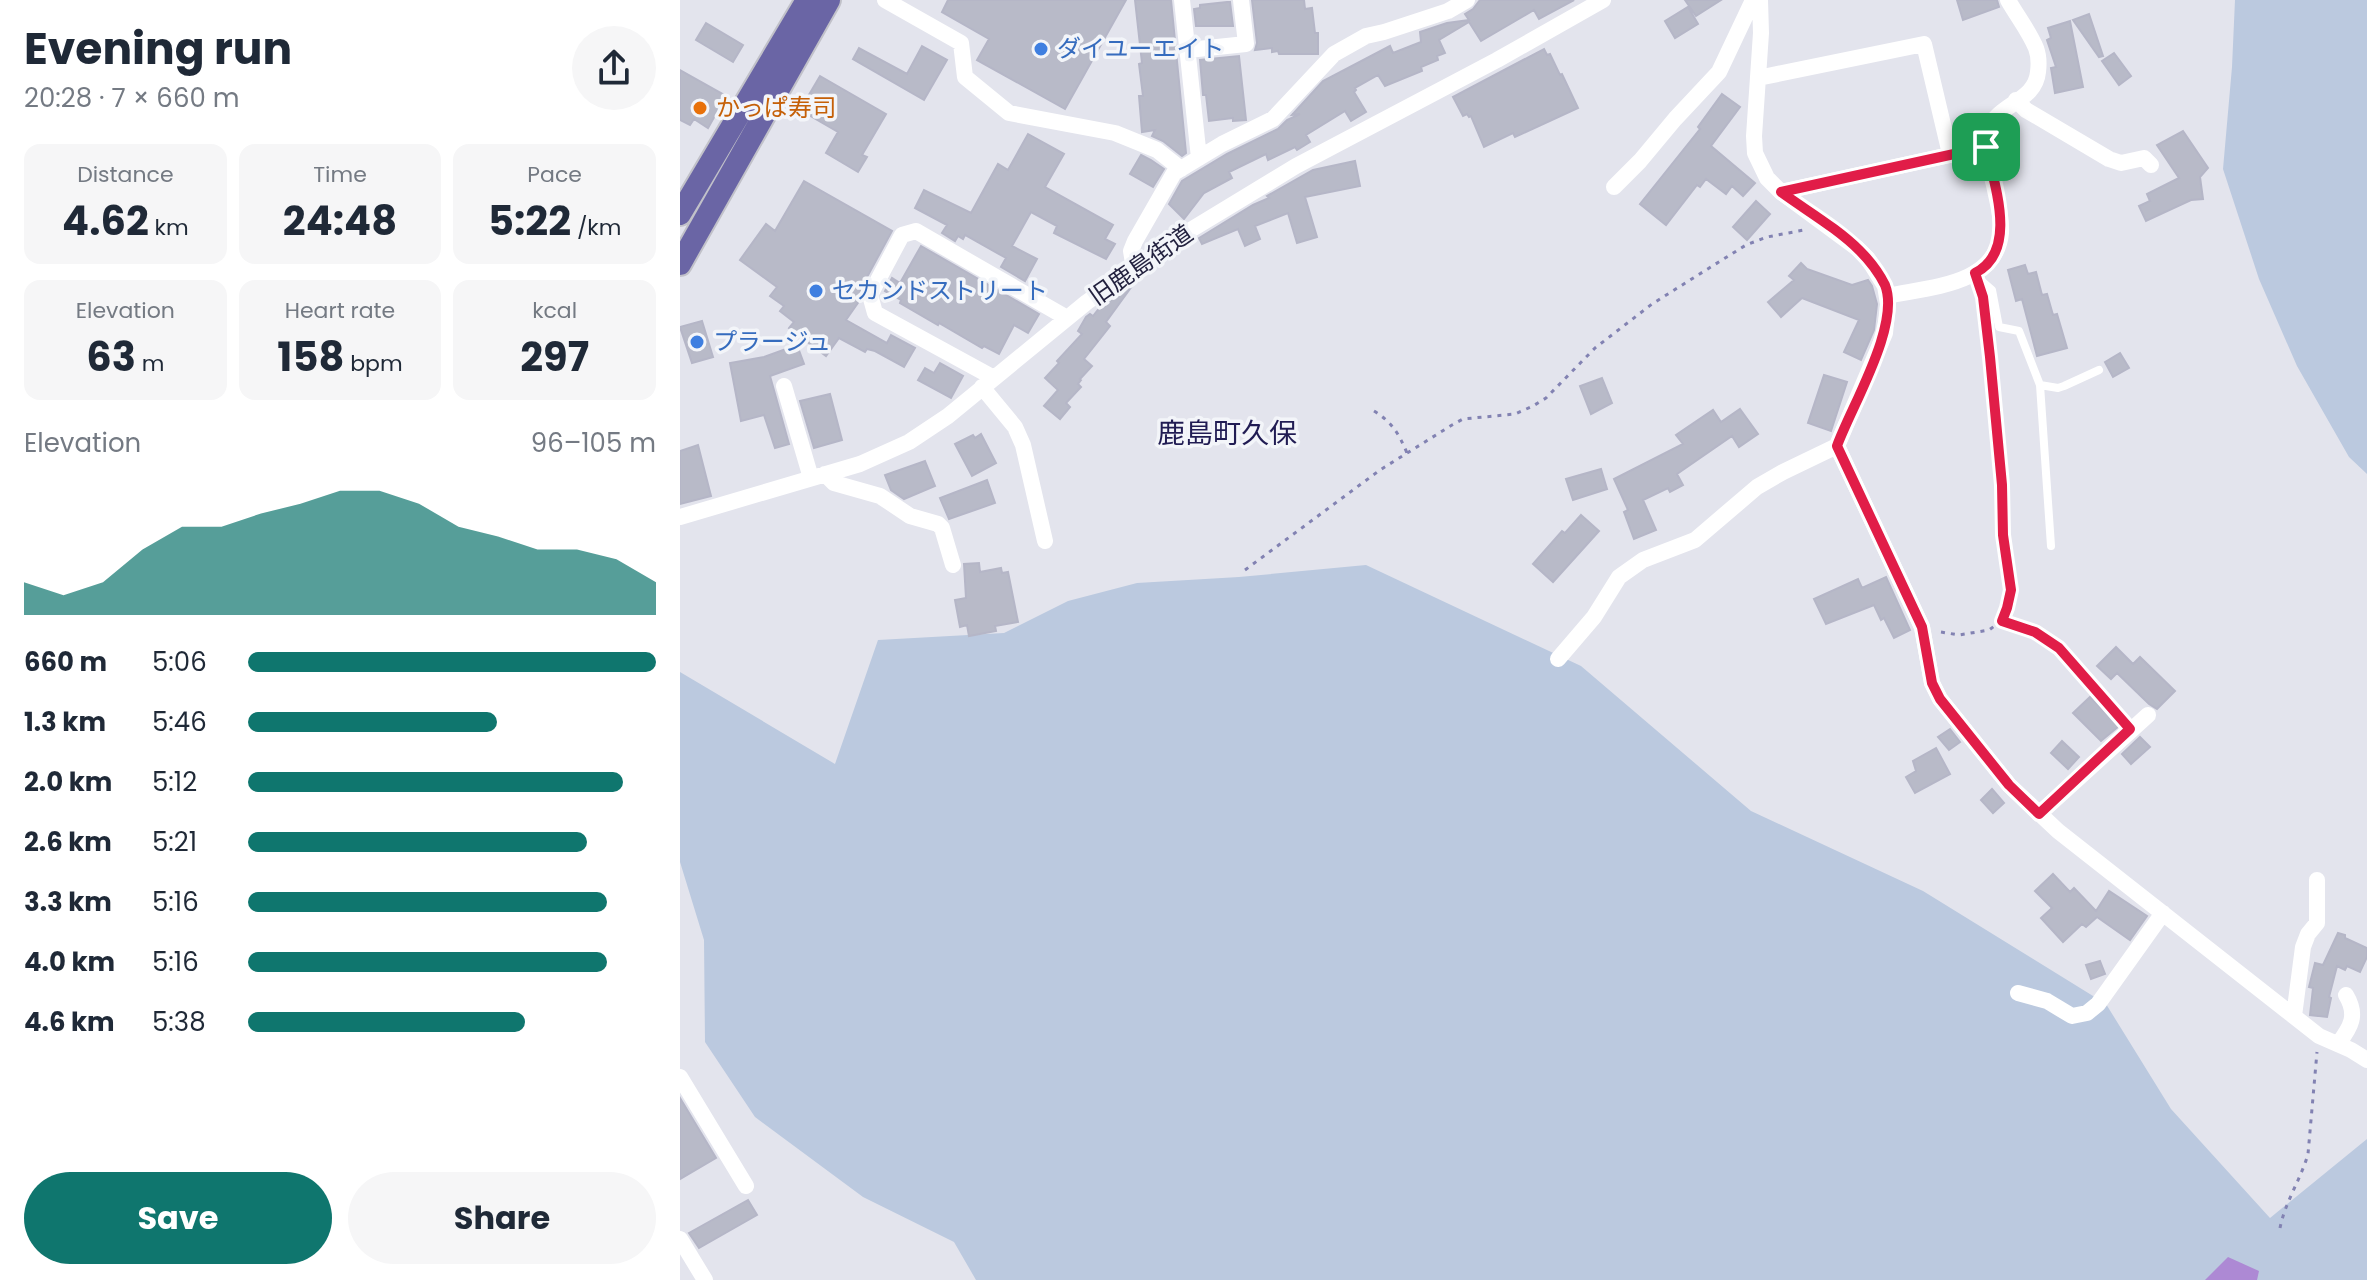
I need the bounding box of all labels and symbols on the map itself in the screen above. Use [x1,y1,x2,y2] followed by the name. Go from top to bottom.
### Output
[1057,32,1225,65] place label: ダイユーエイト
[1032,40,1050,58] marker: ダイユーエイト
[716,91,836,124] place label: かっぱ寿司
[691,99,709,117] marker: かっぱ寿司
[1952,113,2020,181] pin
[1082,217,1199,313] street label: 旧鹿島街道
[832,274,1048,307] place label: セカンドストリート
[807,282,825,300] marker: セカンドストリート
[713,325,831,358] place label: プラージュ
[688,333,706,351] marker: プラージュ
[1157,414,1297,453] district label: 鹿島町久保

